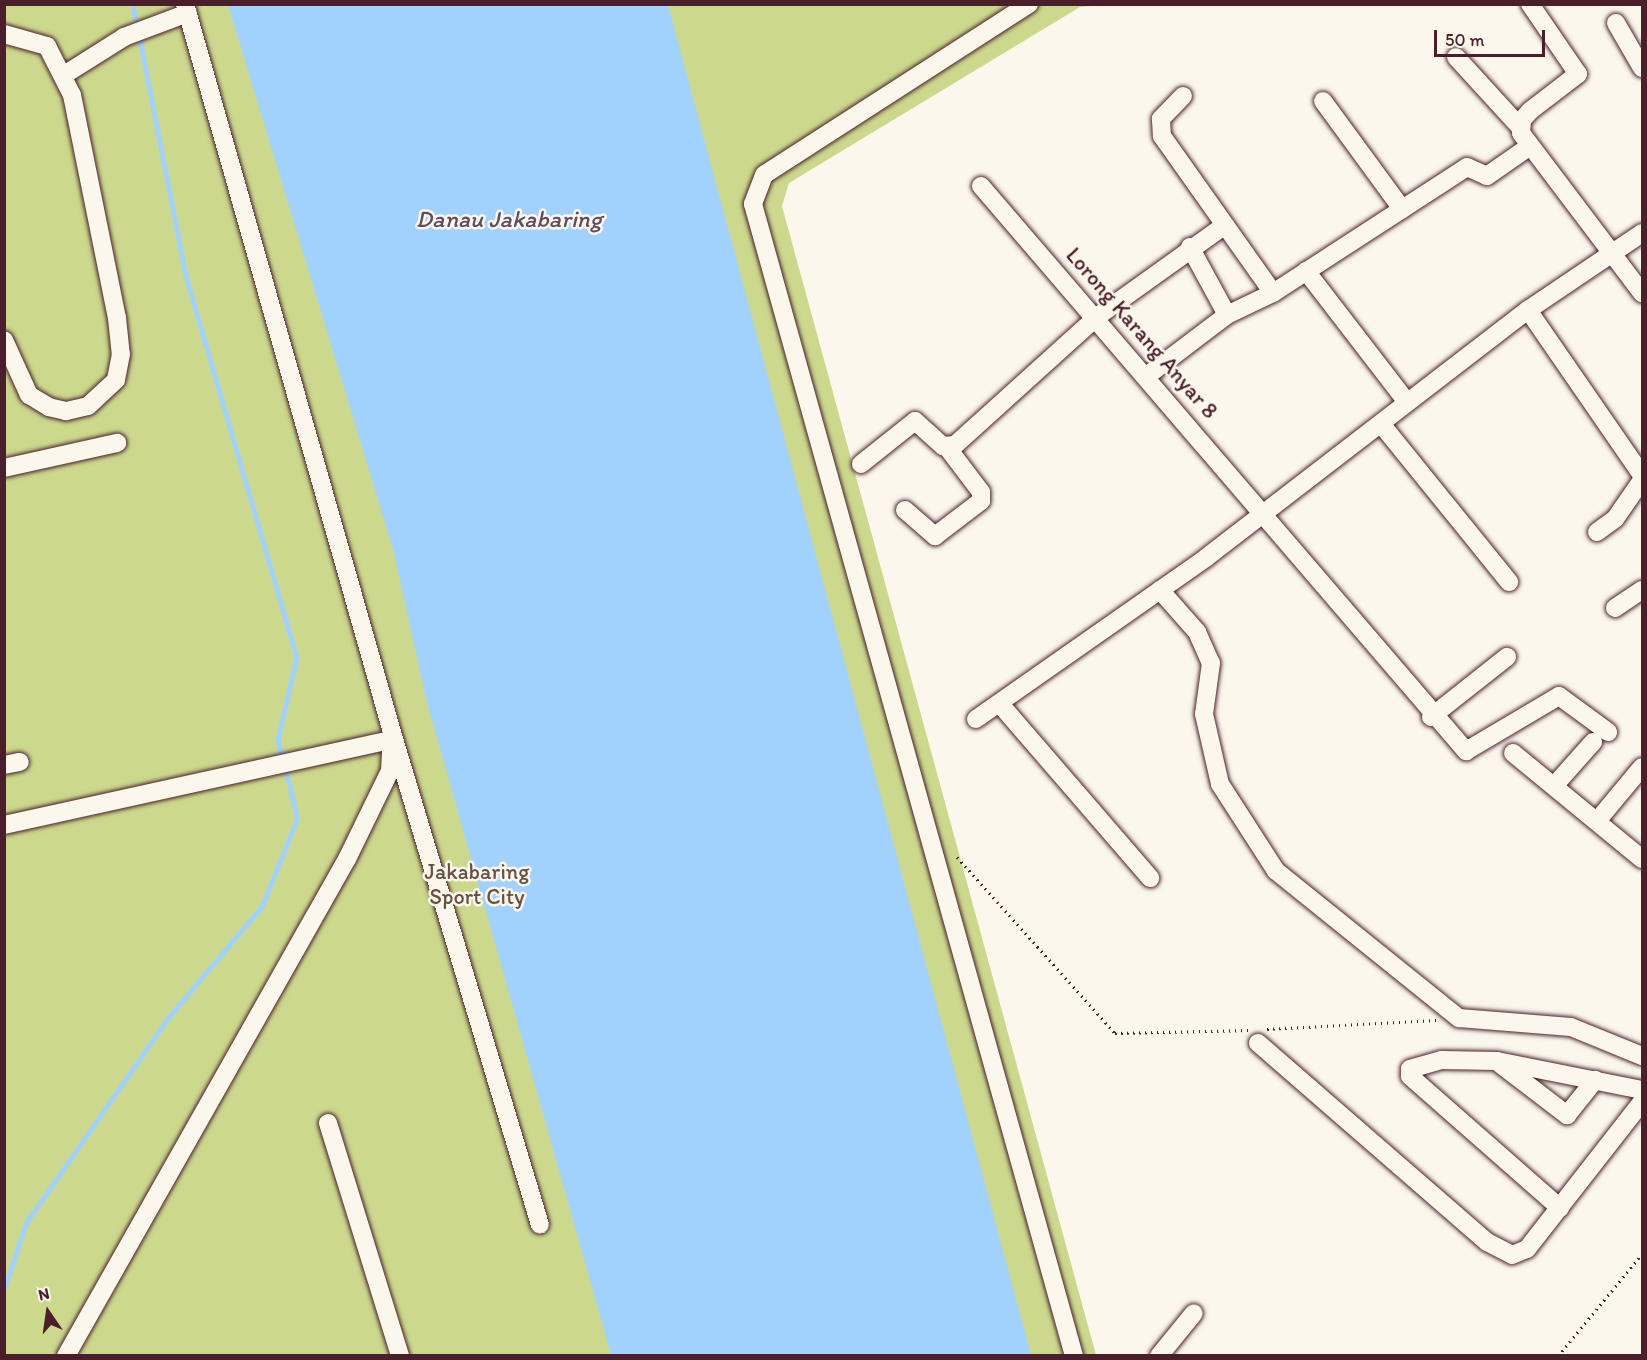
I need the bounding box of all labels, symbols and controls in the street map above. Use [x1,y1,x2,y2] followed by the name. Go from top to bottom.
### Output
[1437,18,1548,56] scale bar
[1445,29,1485,51] text: 50 m
[416,205,602,233] water label: Danau Jakabaring
[1061,242,1223,424] street label: Lorong Karang Anyar 8
[425,858,529,909] park label: Jakabaring Sport City
[18,1282,78,1342] north arrow
[36,1284,51,1304] text: N

